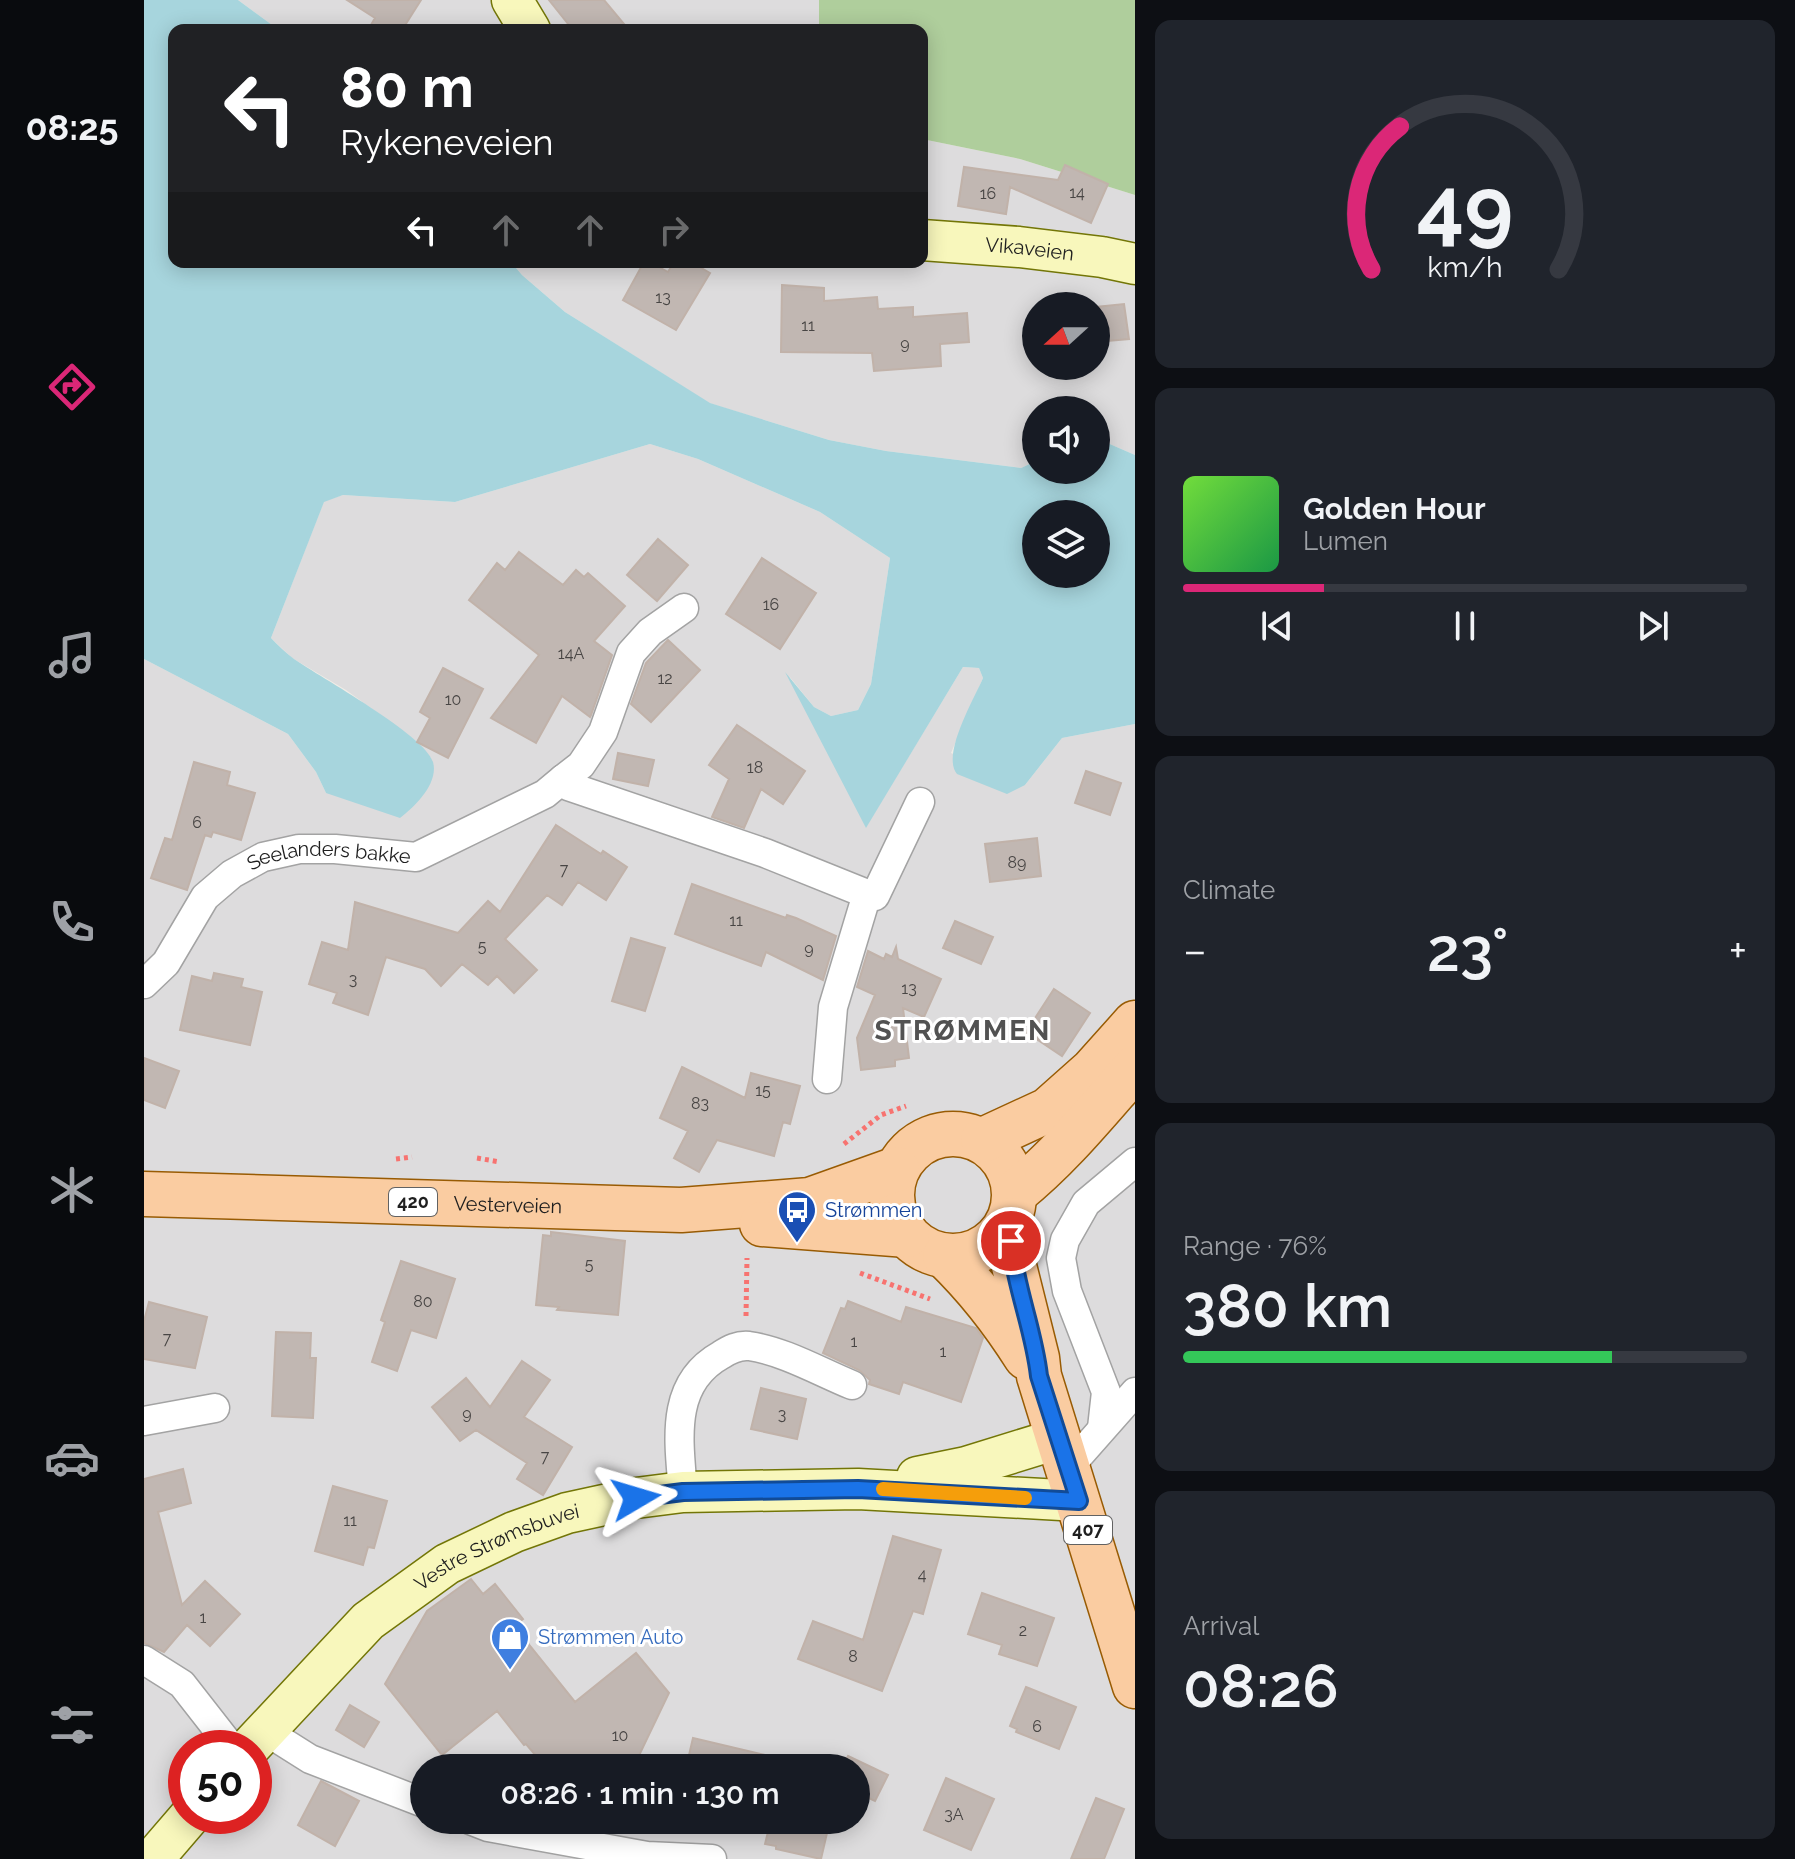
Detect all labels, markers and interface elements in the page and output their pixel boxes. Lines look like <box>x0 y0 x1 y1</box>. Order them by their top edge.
text: 80 m <box>340 54 474 120</box>
icon: left <box>208 56 312 160</box>
text: 08:25 <box>26 106 119 148</box>
text: Rykeneveien <box>340 121 554 163</box>
text: 49 <box>1417 157 1513 254</box>
house number: 14 <box>1069 183 1085 202</box>
house number: 16 <box>980 184 996 203</box>
icon: left <box>400 208 444 252</box>
icon: ahead <box>484 208 528 252</box>
icon: ahead <box>568 208 612 252</box>
icon: right <box>652 208 696 252</box>
street label: Vikaveien <box>984 233 1075 266</box>
text: km/h <box>1427 250 1503 284</box>
house number: 13 <box>655 288 671 307</box>
north arrow <box>1022 292 1110 380</box>
map controls <box>1022 292 1110 588</box>
house number: 11 <box>801 316 815 335</box>
house number: 9 <box>900 334 910 353</box>
icon: directions <box>44 359 100 415</box>
button: sound <box>1022 396 1110 484</box>
text: Golden Hour <box>1303 491 1486 526</box>
button: layers <box>1022 500 1110 588</box>
text: Lumen <box>1303 526 1388 556</box>
house number: 16 <box>763 595 779 614</box>
icon: previous <box>1255 604 1299 648</box>
icon: pause <box>1443 604 1487 648</box>
icon: next <box>1631 604 1675 648</box>
icon: music <box>44 627 100 683</box>
house number: 14A <box>558 644 584 663</box>
house number: 12 <box>657 669 673 688</box>
house number: 10 <box>445 690 461 709</box>
house number: 18 <box>747 758 763 777</box>
house number: 6 <box>192 813 202 832</box>
street label: Seelanders bakke <box>243 837 412 875</box>
house number: 89 <box>1008 853 1026 872</box>
house number: 7 <box>560 860 569 879</box>
text: Climate <box>1183 875 1275 905</box>
icon: phone <box>44 894 100 950</box>
house number: 11 <box>729 911 743 930</box>
text: 23° <box>1427 915 1508 985</box>
text: − <box>1183 925 1207 976</box>
text: + <box>1729 925 1747 976</box>
house number: 5 <box>478 937 487 956</box>
house number: 9 <box>804 939 814 958</box>
house number: 3 <box>349 970 357 989</box>
house number: 13 <box>901 979 917 998</box>
district label: STRØMMEN <box>875 1014 1051 1047</box>
house number: 15 <box>755 1081 771 1100</box>
house number: 83 <box>691 1094 709 1113</box>
icon: climate <box>44 1162 100 1218</box>
road number: 420 <box>389 1188 437 1216</box>
bus stop icon: Strømmen <box>776 1189 818 1244</box>
street label: Vesterveien <box>453 1191 563 1218</box>
place label: Strømmen <box>825 1198 922 1222</box>
pin <box>977 1207 1045 1275</box>
icon: arrive <box>989 1219 1033 1263</box>
text: Range · 76% <box>1183 1231 1327 1261</box>
house number: 5 <box>585 1255 594 1274</box>
text: 380 km <box>1183 1271 1392 1341</box>
house number: 80 <box>413 1292 433 1311</box>
house number: 7 <box>163 1329 172 1348</box>
house number: 1 <box>851 1332 858 1351</box>
house number: 1 <box>940 1342 947 1361</box>
house number: 9 <box>462 1404 472 1423</box>
house number: 3 <box>778 1405 786 1424</box>
icon: car <box>44 1430 100 1486</box>
house number: 7 <box>541 1447 550 1466</box>
position arrow <box>594 1456 678 1540</box>
street label: Vestre Strømsbuvei <box>410 1499 581 1596</box>
house number: 11 <box>343 1511 357 1530</box>
road number: 407 <box>1064 1516 1112 1544</box>
house number: 4 <box>918 1565 927 1584</box>
house number: 1 <box>200 1608 207 1627</box>
text: Arrival <box>1183 1611 1259 1641</box>
shop icon: Strømmen Auto <box>489 1616 531 1671</box>
house number: 2 <box>1019 1621 1027 1640</box>
place label: Strømmen Auto <box>538 1625 684 1649</box>
house number: 8 <box>848 1647 858 1666</box>
text: 08:26 <box>1183 1651 1339 1721</box>
icon: filters <box>44 1697 100 1753</box>
house number: 6 <box>1032 1717 1042 1736</box>
house number: 10 <box>612 1726 628 1745</box>
speed limit sign: 50 <box>168 1730 272 1834</box>
text: 08:26 · 1 min · 130 m <box>501 1776 780 1811</box>
house number: 3A <box>944 1805 964 1824</box>

